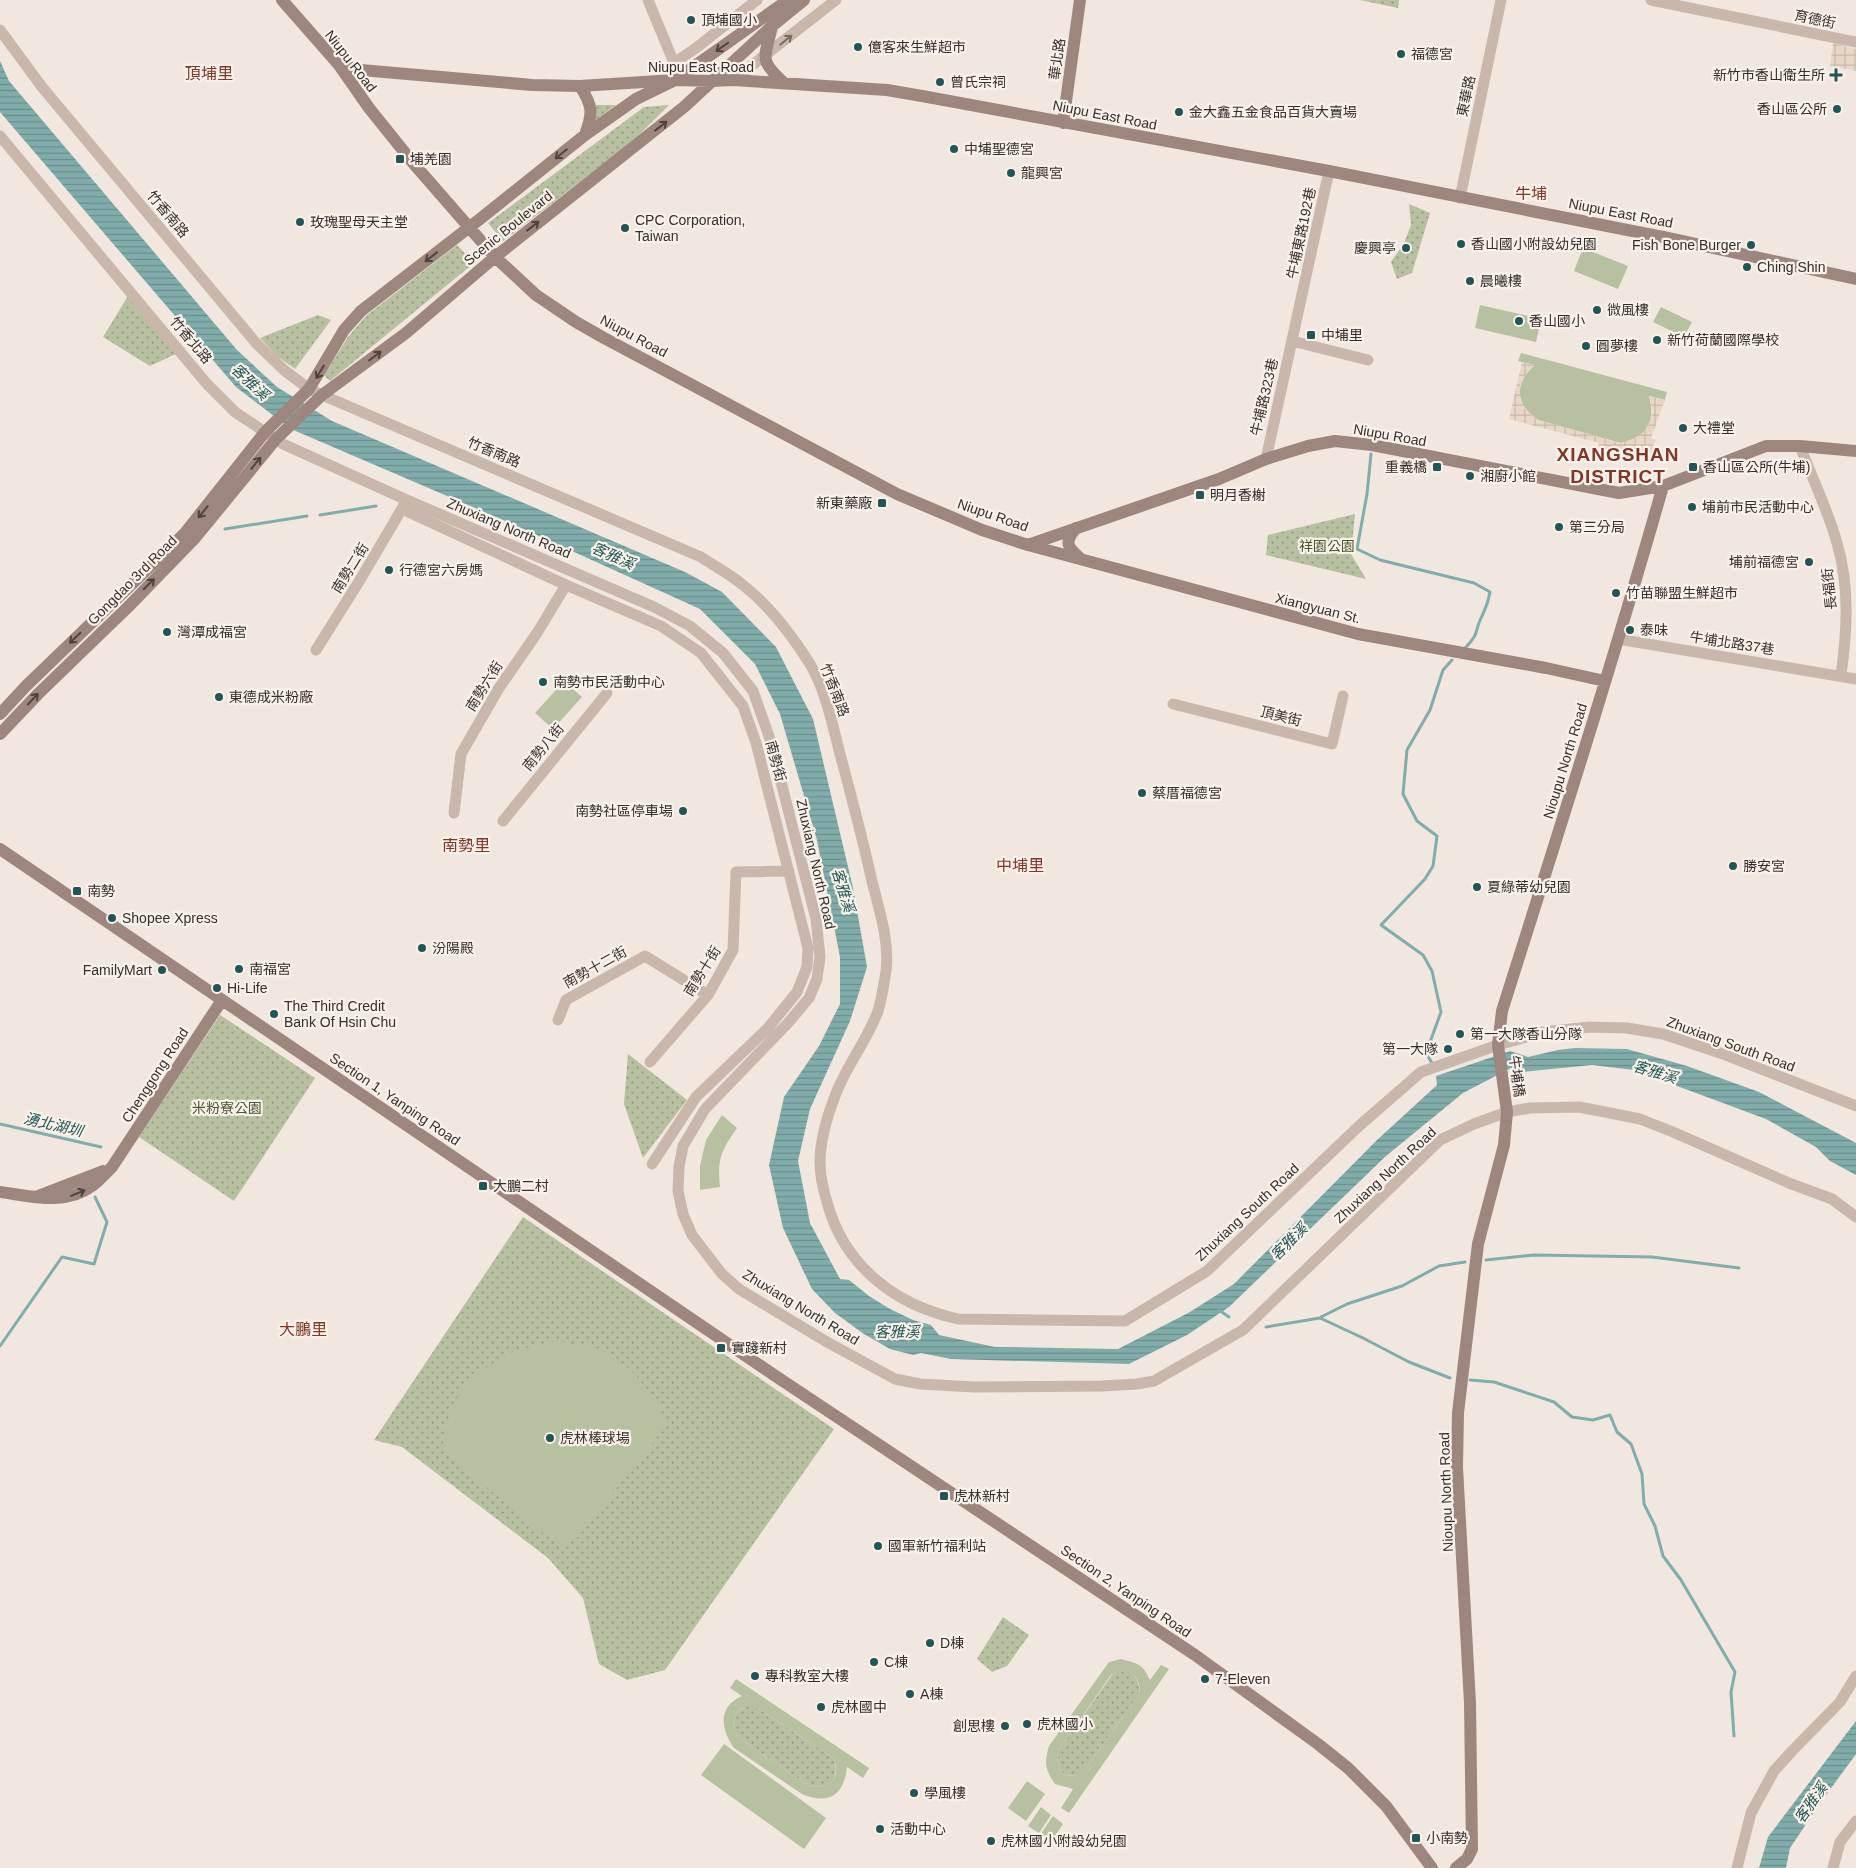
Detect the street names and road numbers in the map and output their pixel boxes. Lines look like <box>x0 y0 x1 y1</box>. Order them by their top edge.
street label: 育德街 <box>1793 7 1837 31</box>
street label: Niupu Road <box>322 27 380 95</box>
street label: 華北路 <box>1046 37 1068 81</box>
street label: Niupu East Road <box>648 59 754 75</box>
street label: 東華路 <box>1454 74 1478 118</box>
street label: Niupu East Road <box>1052 97 1158 133</box>
street label: 牛埔東路192巷 <box>1283 186 1319 280</box>
street label: 竹香南路 <box>144 187 192 241</box>
street label: Scenic Boulevard <box>461 187 555 269</box>
street label: Niupu East Road <box>1568 195 1674 231</box>
street label: Niupu Road <box>598 312 670 360</box>
street label: 竹香北路 <box>167 313 215 367</box>
street label: 牛埔路323巷 <box>1247 357 1281 437</box>
street label: Niupu Road <box>1352 421 1428 449</box>
street label: 竹香南路 <box>465 434 523 470</box>
street label: Zhuxiang North Road <box>445 495 573 561</box>
street label: Niupu Road <box>955 495 1031 535</box>
street label: Gongdao 3rd Road <box>84 532 180 628</box>
street label: 南勢二街 <box>328 540 372 596</box>
street label: 長福街 <box>1819 567 1839 611</box>
street label: Xiangyuan St. <box>1274 590 1362 626</box>
street label: 牛埔北路37巷 <box>1688 628 1776 658</box>
street label: 南勢六街 <box>462 658 506 714</box>
street label: 竹香南路 <box>817 661 853 719</box>
street label: Nioupu North Road <box>1540 701 1590 821</box>
street label: 頂美街 <box>1259 703 1303 729</box>
street label: 南勢八街 <box>519 720 567 774</box>
street label: 南勢街 <box>763 739 789 783</box>
street label: Zhuxiang North Road <box>793 797 839 931</box>
street label: 南勢十二街 <box>561 943 629 991</box>
street label: 南勢十街 <box>680 943 724 999</box>
street label: Zhuxiang South Road <box>1665 1013 1797 1075</box>
street label: Chenggong Road <box>118 1025 192 1125</box>
street label: Section 1, Yanping Road <box>327 1049 463 1149</box>
street label: 牛埔橋 <box>1506 1054 1528 1098</box>
street label: Zhuxiang North Road <box>1331 1124 1439 1226</box>
street label: Zhuxiang South Road <box>1192 1160 1302 1264</box>
street label: Zhuxiang North Road <box>740 1266 862 1348</box>
street label: Nioupu North Road <box>1436 1432 1456 1552</box>
street label: Section 2, Yanping Road <box>1058 1541 1194 1641</box>

